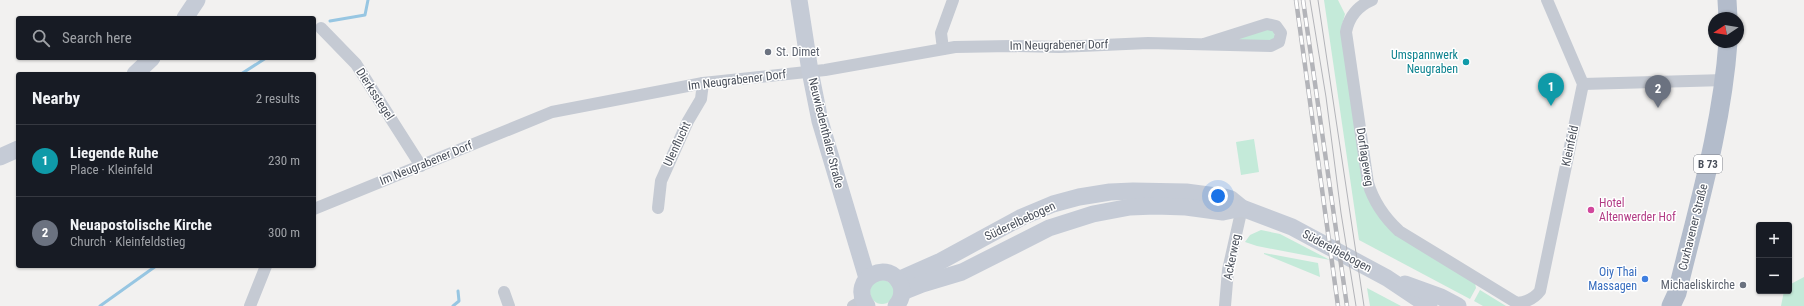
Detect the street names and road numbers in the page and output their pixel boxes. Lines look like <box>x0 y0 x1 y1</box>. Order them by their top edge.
street label: Im Neugrabener Dorf <box>1010 37 1109 53</box>
street label: Dierksstegel <box>353 66 397 122</box>
street label: Im Neugrabener Dorf <box>687 67 787 93</box>
street label: Neuwiedenthaler Straße <box>806 76 847 190</box>
street label: Ulenflucht <box>661 119 694 169</box>
street label: Kleinfeld <box>1559 124 1581 168</box>
street label: Dorflageweg <box>1353 127 1377 187</box>
street label: Im Neugrabener Dorf <box>378 138 474 188</box>
road number: B 73 <box>1694 155 1722 173</box>
street label: Cuxhavener Straße <box>1675 182 1711 272</box>
street label: Süderelbebogen <box>982 198 1058 243</box>
street label: Süderelbebogen <box>1300 227 1374 275</box>
street label: Ackerweg <box>1221 233 1243 281</box>

